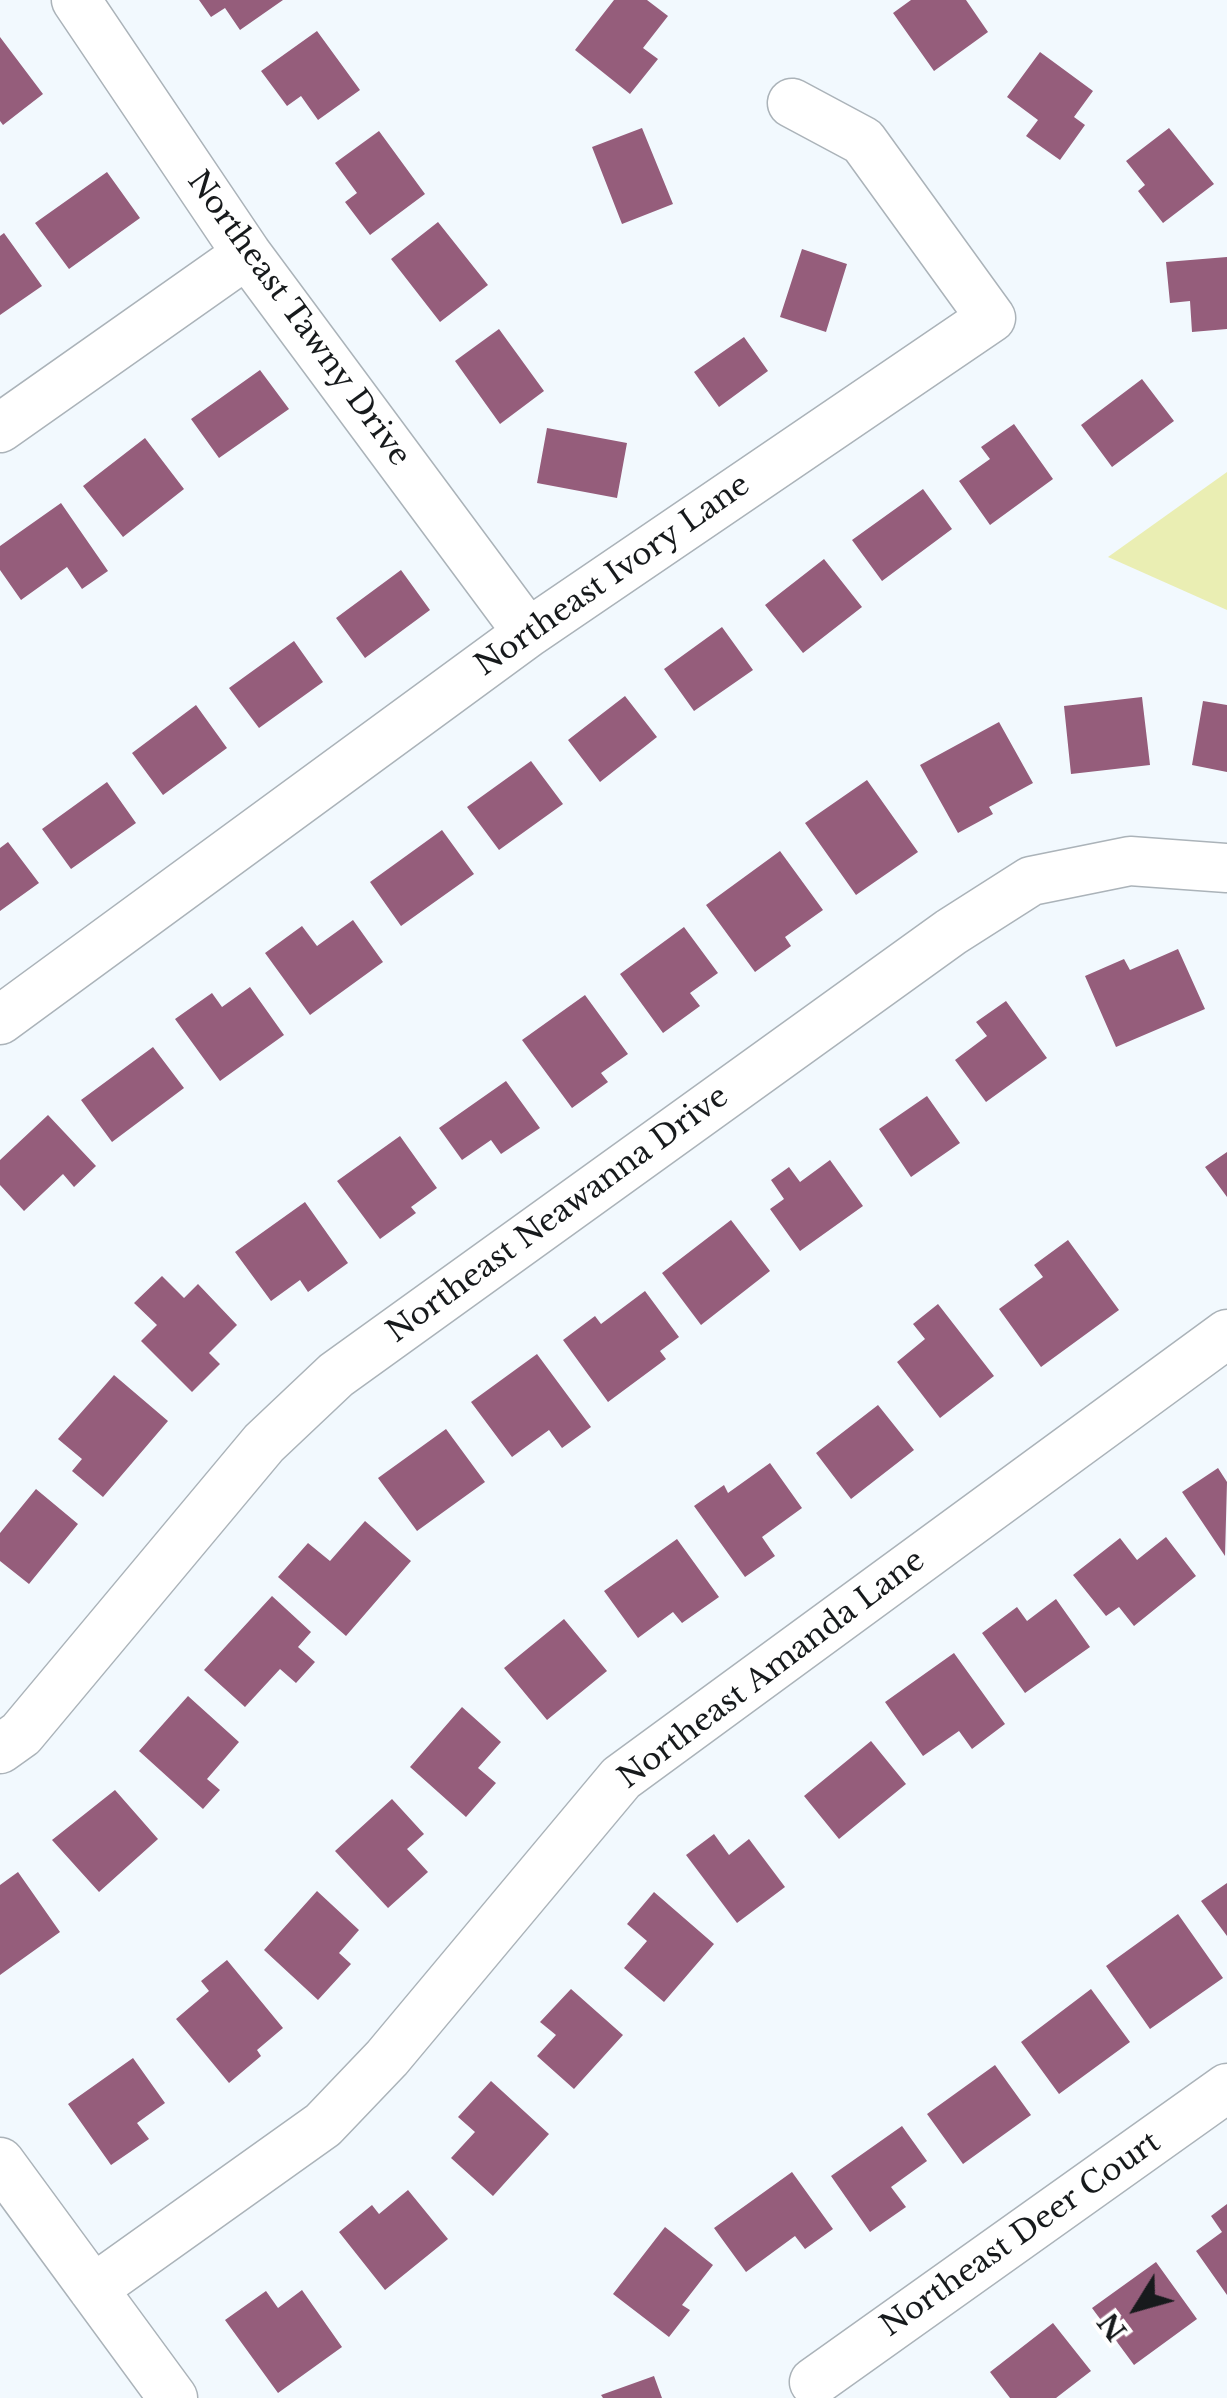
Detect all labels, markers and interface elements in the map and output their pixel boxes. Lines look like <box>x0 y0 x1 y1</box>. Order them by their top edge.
street label: Northeast Tawny Drive <box>179 165 417 473</box>
street label: Northeast Ivory Lane <box>469 468 757 684</box>
street label: Northeast Neawanna Drive <box>380 1079 736 1351</box>
street label: Northeast Amanda Lane <box>612 1543 932 1797</box>
street label: Northeast Deer Court <box>874 2125 1168 2345</box>
north arrow <box>1087 2258 1187 2358</box>

